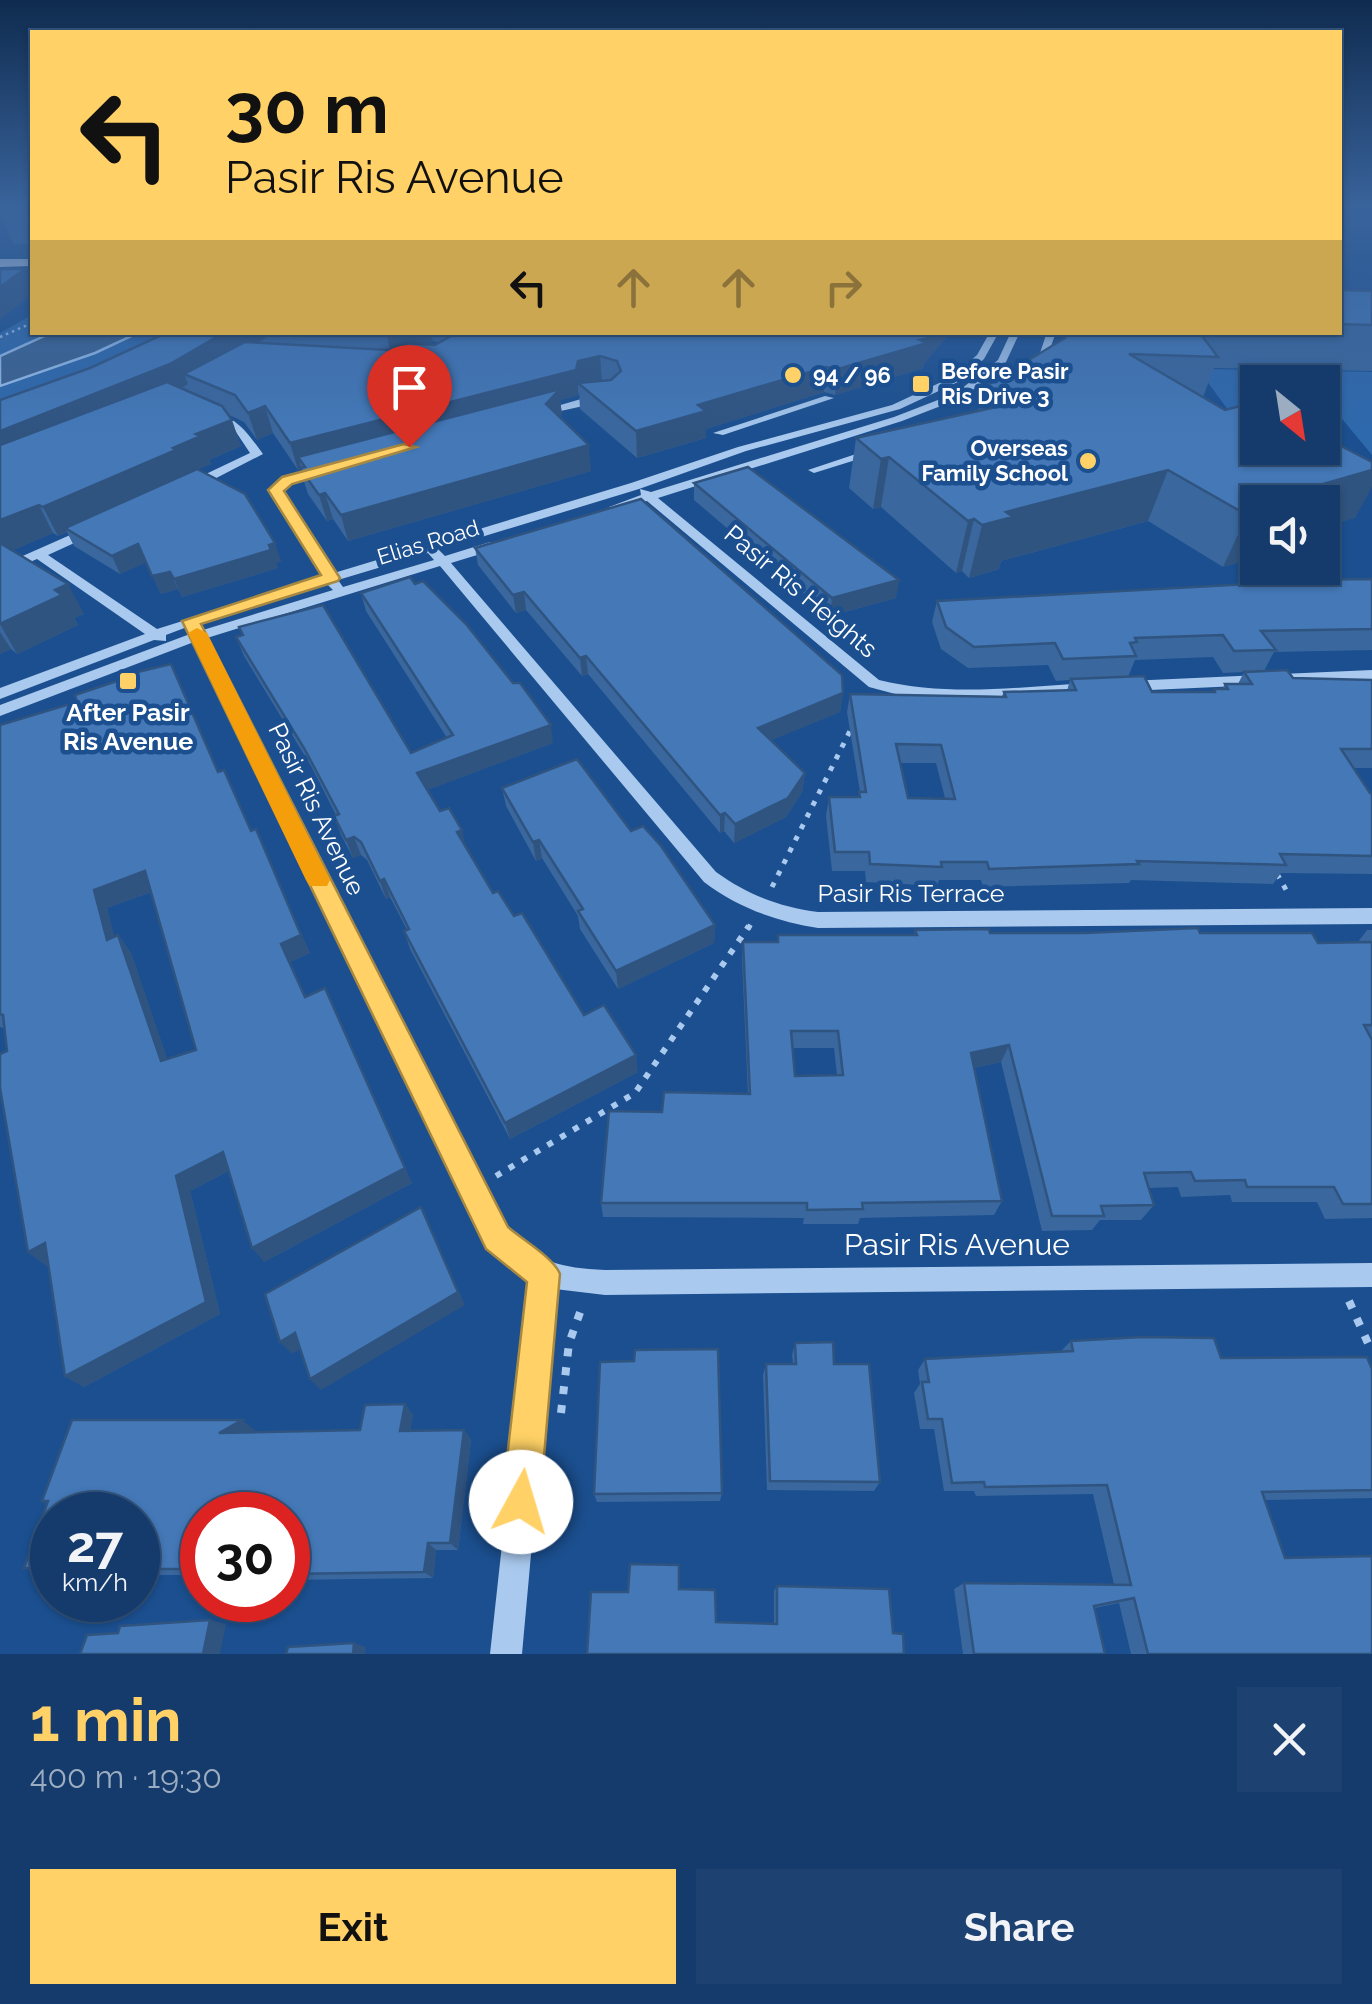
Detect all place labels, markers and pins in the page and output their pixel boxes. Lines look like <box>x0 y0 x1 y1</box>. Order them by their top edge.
pin <box>367 345 452 448</box>
place label: Before Pasir Ris Drive 3 <box>941 358 1069 409</box>
place label: 94 / 96 <box>813 362 891 388</box>
marker: 94 / 96 <box>782 364 804 386</box>
marker: Before Pasir Ris Drive 3 <box>910 373 932 395</box>
place label: Overseas Family School <box>922 435 1069 486</box>
marker: Overseas Family School <box>1077 450 1099 472</box>
marker: After Pasir Ris Avenue <box>117 670 139 692</box>
place label: After Pasir Ris Avenue <box>63 697 193 756</box>

